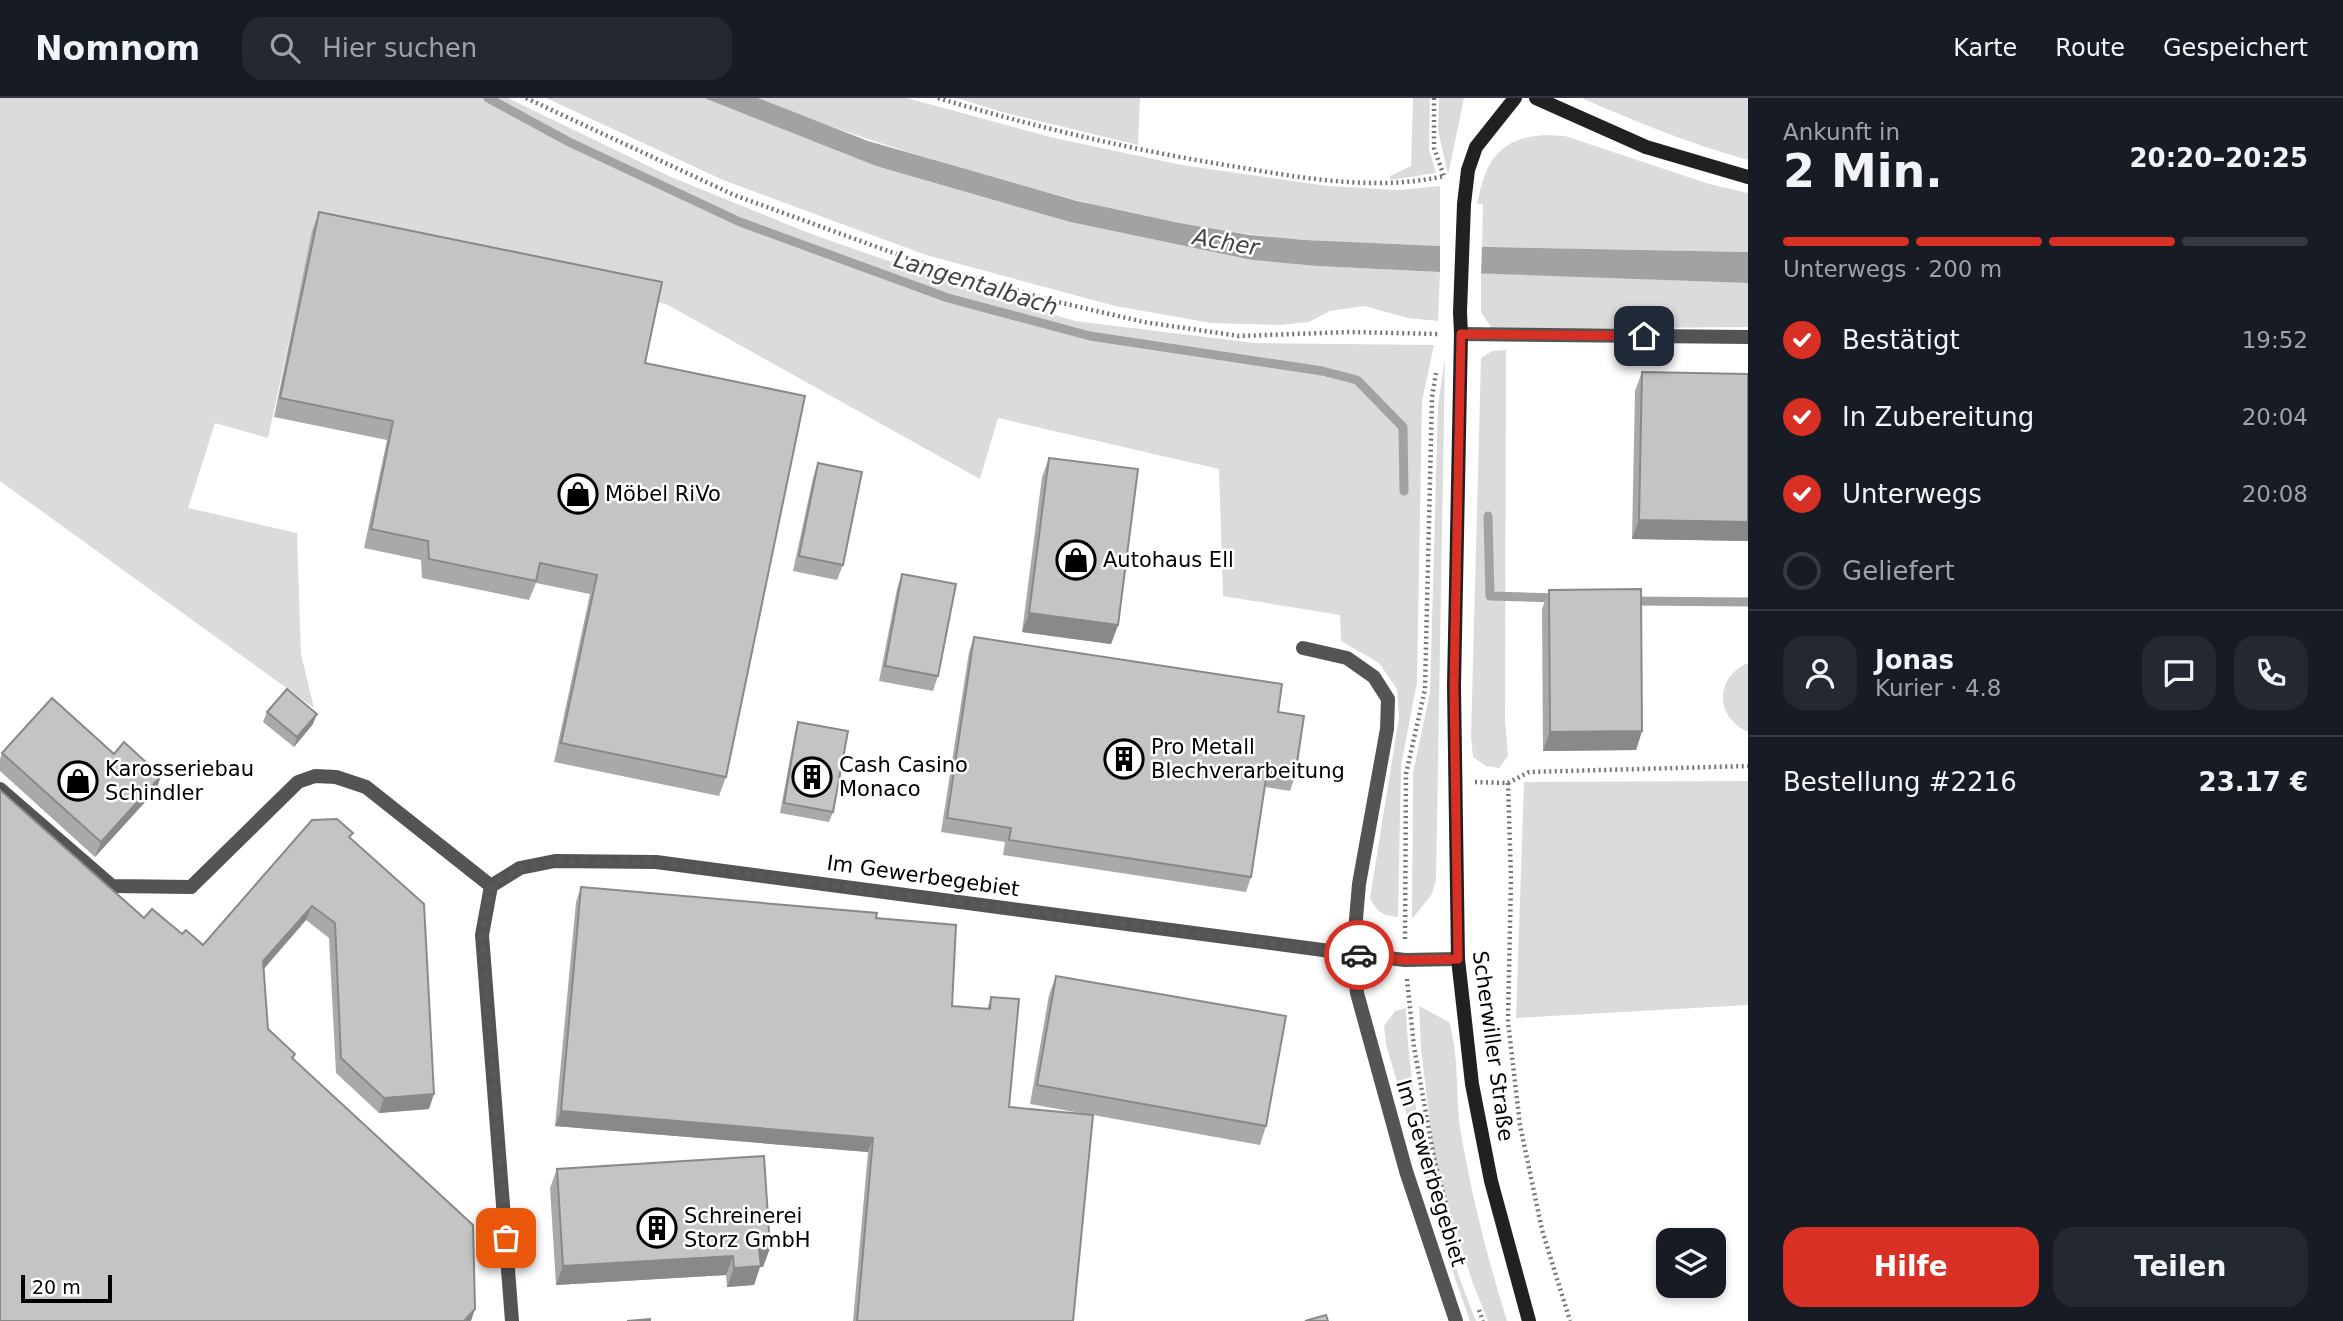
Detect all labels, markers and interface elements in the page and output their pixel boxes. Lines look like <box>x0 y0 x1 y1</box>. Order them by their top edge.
search box <box>242 17 732 80</box>
text: Nomnom <box>35 29 200 68</box>
icon: search <box>266 29 304 67</box>
text: Hier suchen <box>322 33 477 63</box>
text: Karte <box>1953 34 2017 62</box>
text: Route <box>2055 34 2125 62</box>
text: Gespeichert <box>2163 34 2308 62</box>
text: Ankunft in <box>1783 119 1900 145</box>
text: 20:20–20:25 <box>2129 143 2308 173</box>
text: 2 Min. <box>1783 144 1943 198</box>
water label: Acher <box>1189 223 1263 261</box>
water label: Langentalbach <box>891 246 1061 320</box>
text: Unterwegs · 200 m <box>1783 256 2002 282</box>
pin <box>1614 306 1674 366</box>
icon: home <box>1625 317 1663 355</box>
icon: check <box>1783 321 1821 359</box>
text: Bestätigt <box>1842 325 1960 355</box>
text: 19:52 <box>2242 327 2308 353</box>
icon: check <box>1783 398 1821 436</box>
text: In Zubereitung <box>1842 402 2034 432</box>
text: 20:04 <box>2242 404 2308 430</box>
shop icon: Möbel RiVo <box>557 473 599 515</box>
icon: check <box>1783 475 1821 513</box>
text: Unterwegs <box>1842 479 1982 509</box>
text: 20:08 <box>2242 481 2308 507</box>
place label: Möbel RiVo <box>605 482 721 506</box>
shop icon: Autohaus Ell <box>1055 539 1097 581</box>
place label: Autohaus Ell <box>1103 548 1234 572</box>
text: Geliefert <box>1842 556 1955 586</box>
button: person <box>1783 636 1857 710</box>
button: chat <box>2142 636 2216 710</box>
button: phone <box>2234 636 2308 710</box>
text: Jonas <box>1875 645 1954 675</box>
text: Kurier · 4.8 <box>1875 675 2001 701</box>
place label: Pro Metall Blechverarbeitung <box>1151 735 1345 783</box>
building icon: Pro Metall Blechverarbeitung <box>1103 738 1145 780</box>
place label: Cash Casino Monaco <box>839 753 968 801</box>
building icon: Cash Casino Monaco <box>791 756 833 798</box>
place label: Karosseriebau Schindler <box>105 757 254 805</box>
shop icon: Karosseriebau Schindler <box>57 760 99 802</box>
text: Bestellung #2216 <box>1783 767 2017 797</box>
text: 23.17 € <box>2199 767 2308 797</box>
street label: Im Gewerbegebiet <box>825 851 1021 901</box>
courier <box>1324 920 1394 990</box>
icon: car <box>1340 936 1378 974</box>
street label: Scherwiller Straße <box>1468 949 1518 1143</box>
street label: Im Gewerbegebiet <box>1391 1077 1471 1269</box>
place label: Schreinerei Storz GmbH <box>684 1204 811 1252</box>
building icon: Schreinerei Storz GmbH <box>636 1207 678 1249</box>
pin <box>476 1208 536 1268</box>
icon: bag <box>487 1219 525 1257</box>
button: Hilfe <box>1783 1227 2039 1307</box>
button: Teilen <box>2053 1227 2308 1307</box>
map controls <box>1656 1228 1726 1298</box>
button: layers <box>1656 1228 1726 1298</box>
scale bar <box>21 1272 112 1304</box>
text: 20 m <box>32 1276 81 1298</box>

